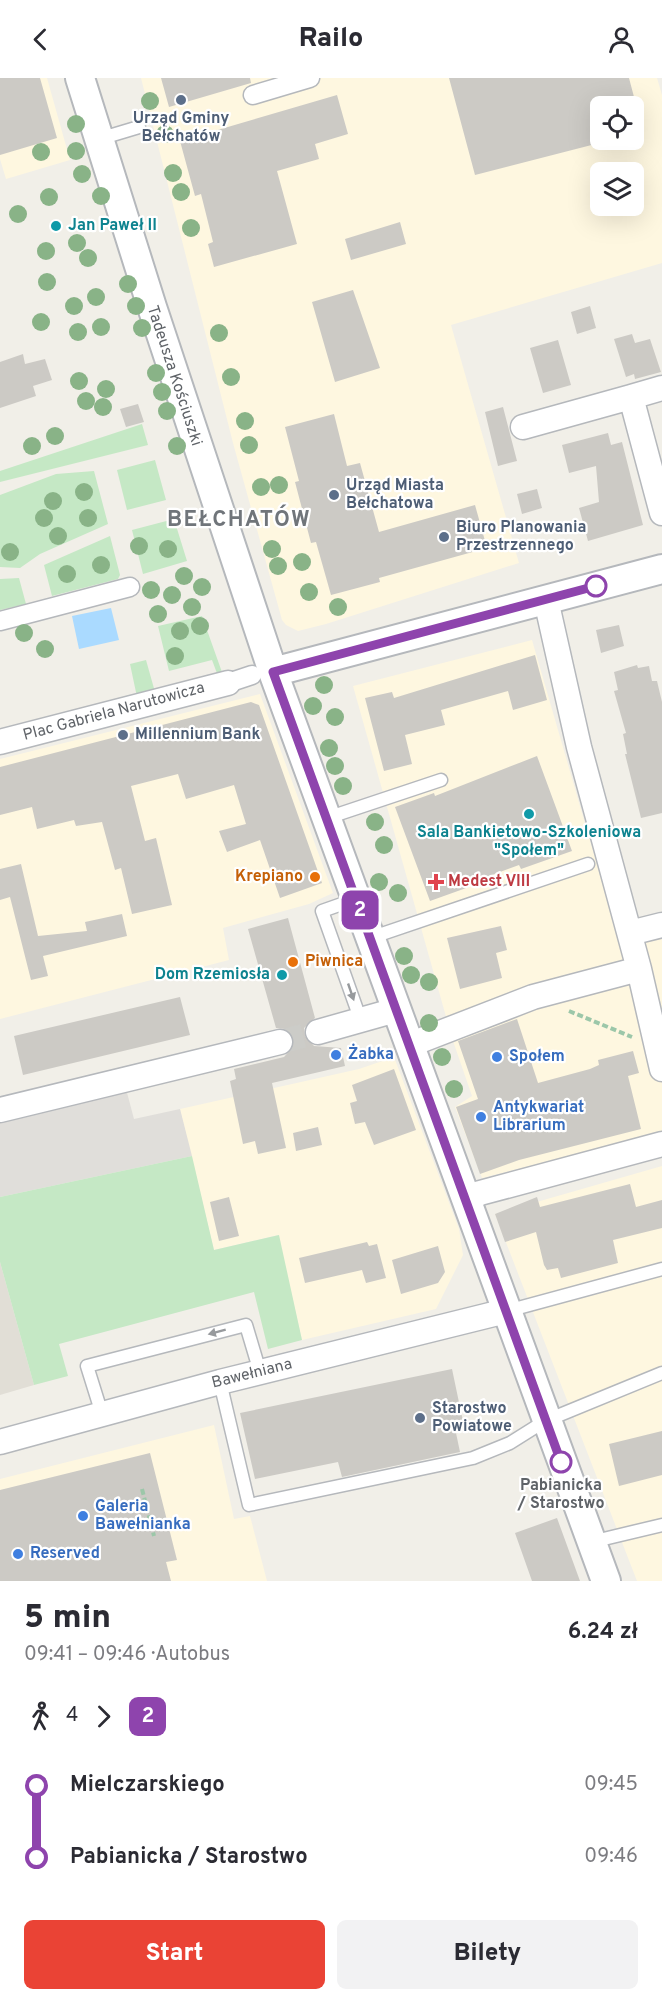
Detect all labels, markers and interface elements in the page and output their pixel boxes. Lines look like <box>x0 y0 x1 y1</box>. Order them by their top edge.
text: Railo <box>299 22 363 56</box>
icon: back <box>24 23 57 56</box>
icon: person <box>605 23 638 56</box>
marker: Urząd Gminy Bełchatów <box>174 93 188 107</box>
map controls <box>590 96 644 216</box>
button: locate <box>590 96 644 150</box>
place label: Urząd Gminy Bełchatów <box>133 109 229 147</box>
button: layers <box>590 162 644 216</box>
place label: Jan Paweł II <box>68 216 157 236</box>
marker: Jan Paweł II <box>49 219 63 233</box>
street label: Tadeusza Kościuszki <box>142 303 206 449</box>
place label: Urząd Miasta Bełchatowa <box>346 476 444 514</box>
marker: Urząd Miasta Bełchatowa <box>327 488 341 502</box>
district label: BEŁCHATÓW <box>167 504 311 534</box>
place label: Biuro Planowania Przestrzennego <box>456 518 586 556</box>
marker: Biuro Planowania Przestrzennego <box>437 530 451 544</box>
unlabelled marker <box>585 575 607 597</box>
street label: Plac Gabriela Narutowicza <box>21 678 207 746</box>
place label: Millennium Bank <box>135 725 260 745</box>
marker: Millennium Bank <box>116 728 130 742</box>
marker: Sala Bankietowo-Szkoleniowa "Społem" <box>522 807 536 821</box>
place label: Sala Bankietowo-Szkoleniowa "Społem" <box>417 823 641 861</box>
place label: Krepiano <box>235 867 303 887</box>
marker: Krepiano <box>308 870 322 884</box>
place label: Medest VIII <box>448 872 530 892</box>
marker: Medest VIII <box>429 875 443 889</box>
line badge: 2 <box>340 890 380 930</box>
text: 2 <box>354 897 366 924</box>
place label: Piwnica <box>305 952 363 972</box>
marker: Piwnica <box>286 955 300 969</box>
place label: Dom Rzemiosła <box>155 965 270 985</box>
marker: Dom Rzemiosła <box>275 968 289 982</box>
one-way arrow <box>346 983 356 1001</box>
place label: Żabka <box>348 1043 394 1065</box>
place label: Społem <box>509 1047 565 1067</box>
marker: Żabka <box>329 1048 343 1062</box>
marker: Społem <box>490 1050 504 1064</box>
place label: Antykwariat Librarium <box>493 1098 584 1136</box>
marker: Antykwariat Librarium <box>474 1110 488 1124</box>
one-way arrow <box>207 1328 226 1338</box>
street label: Bawełniana <box>210 1354 294 1394</box>
place label: Starostwo Powiatowe <box>432 1399 512 1437</box>
marker: Starostwo Powiatowe <box>413 1411 427 1425</box>
marker: Pabianicka / Starostwo <box>550 1451 572 1473</box>
place label: Pabianicka / Starostwo <box>517 1476 604 1514</box>
place label: Galeria Bawełnianka <box>95 1497 191 1535</box>
marker: Galeria Bawełnianka <box>76 1509 90 1523</box>
place label: Reserved <box>30 1544 100 1564</box>
marker: Reserved <box>11 1547 25 1561</box>
text: 5 min <box>24 1598 111 1640</box>
text: 6.24 zł <box>568 1619 638 1646</box>
text: 09:41 – 09:46 · Autobus <box>24 1642 230 1668</box>
icon: walk <box>24 1700 57 1733</box>
icon: forward <box>87 1700 120 1733</box>
text: 4 <box>66 1703 78 1729</box>
text: 2 <box>141 1703 154 1730</box>
text: Mielczarskiego <box>70 1772 225 1799</box>
text: 09:45 <box>584 1772 638 1798</box>
text: Pabianicka / Starostwo <box>70 1844 308 1871</box>
text: 09:46 <box>584 1844 638 1870</box>
button: Start <box>24 1920 325 1989</box>
button: Bilety <box>337 1920 638 1989</box>

